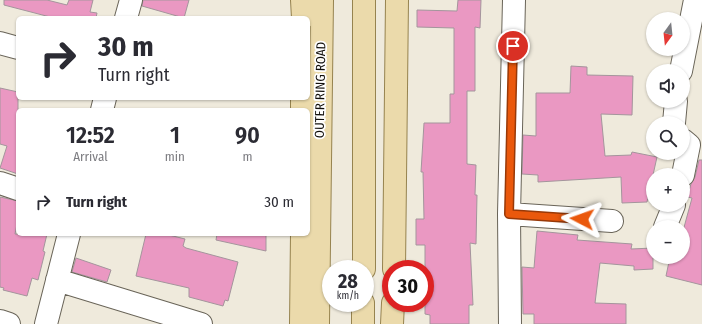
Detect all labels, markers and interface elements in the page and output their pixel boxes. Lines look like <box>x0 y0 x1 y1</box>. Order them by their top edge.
north arrow <box>646 12 690 56</box>
map controls <box>646 12 690 264</box>
pin <box>496 29 530 63</box>
text: 30 m <box>98 30 154 63</box>
icon: right <box>32 32 84 84</box>
icon: arrive <box>502 35 524 57</box>
street label: OUTER RING ROAD <box>312 42 328 138</box>
text: Turn right <box>98 64 170 86</box>
button: sound <box>646 64 690 108</box>
button: search <box>646 116 690 160</box>
text: 12:52 <box>66 121 115 149</box>
text: 1 <box>170 121 180 149</box>
text: 90 <box>235 121 260 149</box>
text: Arrival <box>73 149 108 164</box>
text: min <box>165 149 185 164</box>
text: m <box>242 149 252 164</box>
button: + <box>646 168 690 212</box>
icon: right <box>32 191 54 213</box>
text: Turn right <box>66 193 127 211</box>
text: 30 m <box>264 193 294 211</box>
position arrow <box>561 198 603 240</box>
button: − <box>646 220 690 264</box>
speed limit sign: 30 <box>382 260 434 312</box>
text: 28 <box>338 269 358 293</box>
text: km/h <box>337 290 359 302</box>

